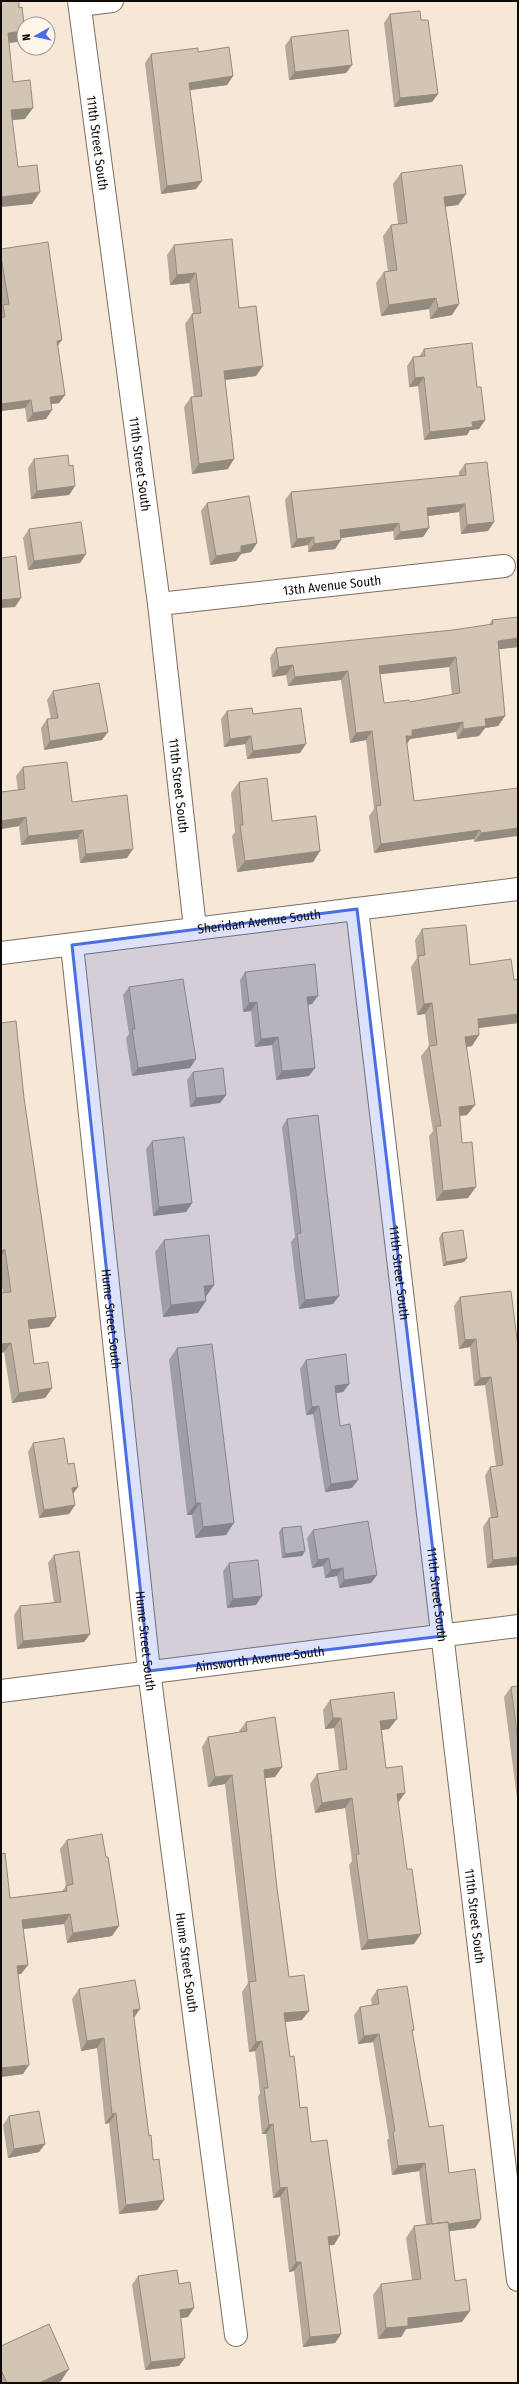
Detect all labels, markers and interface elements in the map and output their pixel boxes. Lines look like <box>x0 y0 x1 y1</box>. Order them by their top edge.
north arrow <box>16 16 56 56</box>
text: N <box>20 33 33 41</box>
street label: 111th Street South <box>84 94 112 191</box>
street label: 111th Street South <box>127 416 154 512</box>
street label: 13th Avenue South <box>282 572 382 598</box>
street label: 111th Street South <box>166 737 192 834</box>
street label: Sheridan Avenue South <box>196 906 322 936</box>
street label: 111th Street South <box>387 1224 413 1321</box>
street label: Hume Street South <box>99 1268 124 1370</box>
street label: 111th Street South <box>424 1546 450 1643</box>
street label: Hume Street South <box>133 1590 159 1692</box>
street label: Ainsworth Avenue South <box>195 1643 325 1674</box>
street label: 111th Street South <box>462 1868 488 1964</box>
street label: Hume Street South <box>173 1912 201 2013</box>

